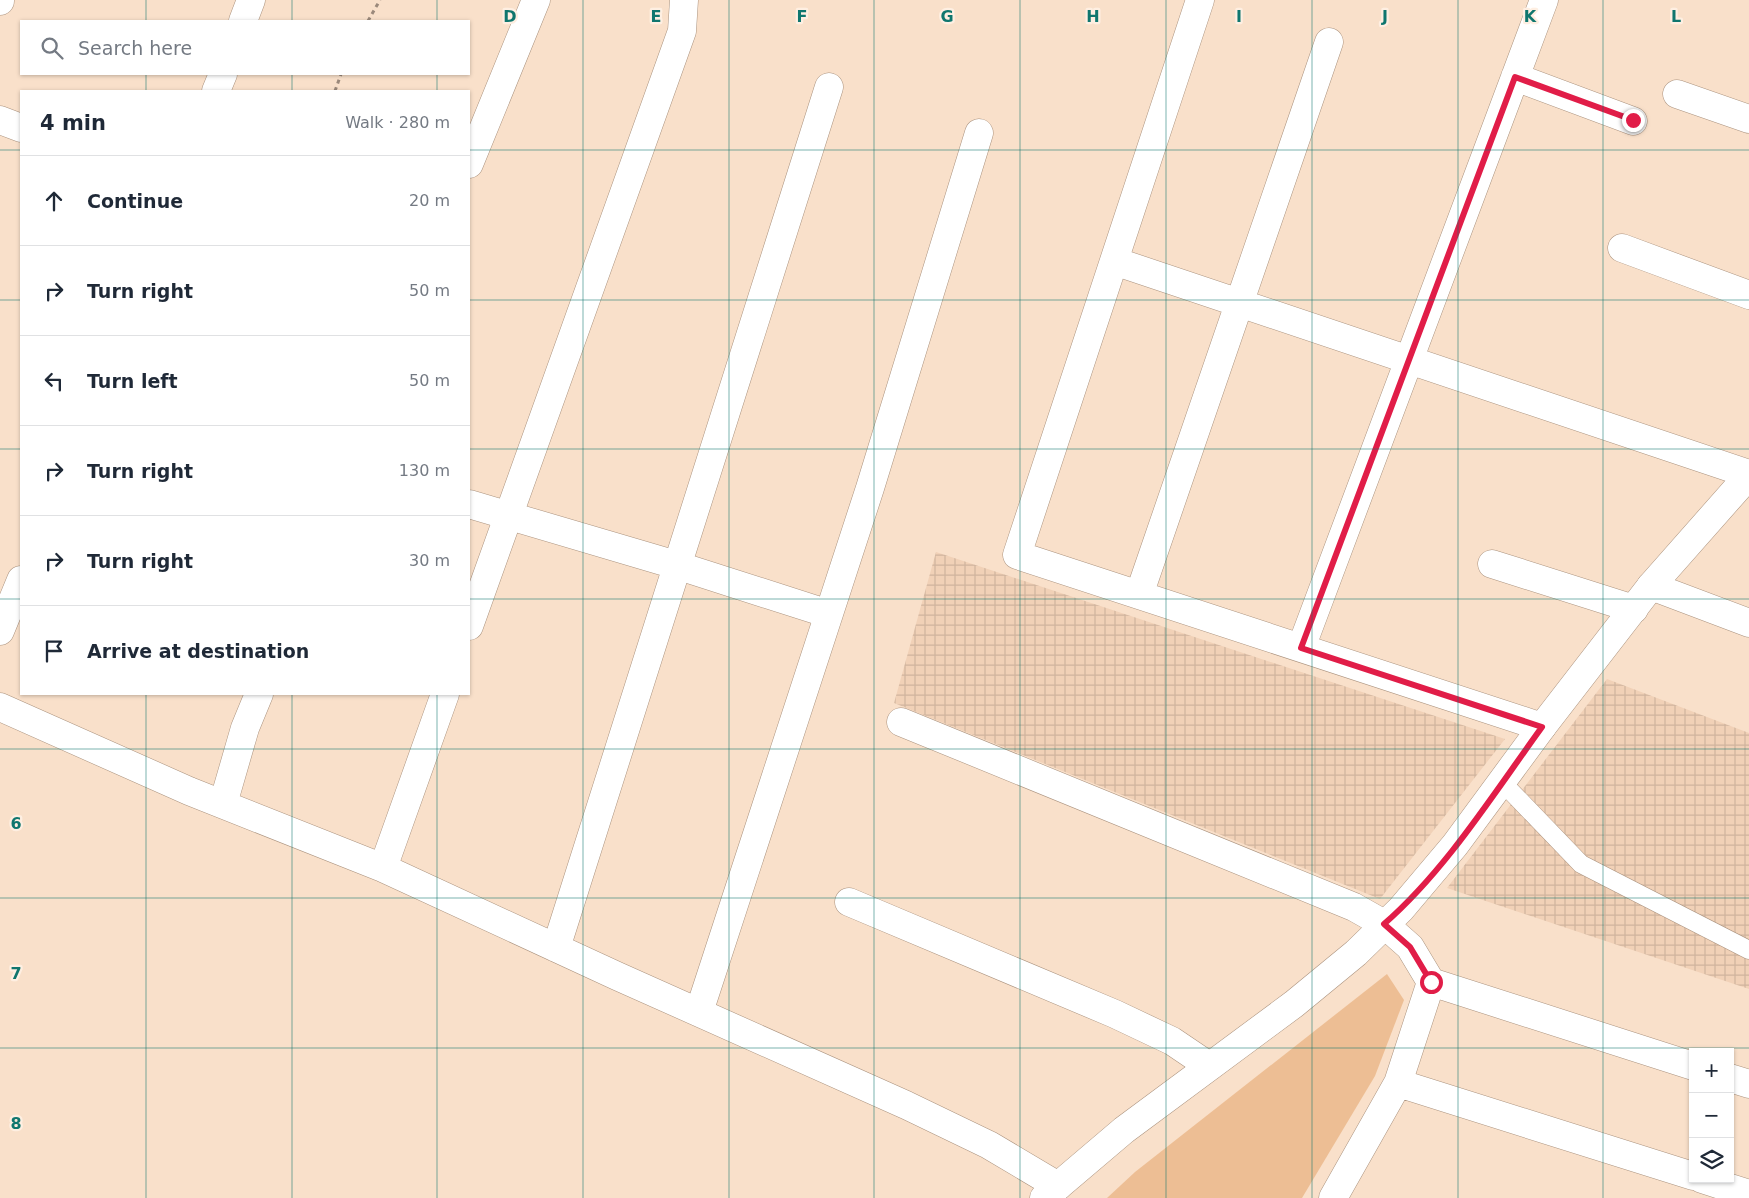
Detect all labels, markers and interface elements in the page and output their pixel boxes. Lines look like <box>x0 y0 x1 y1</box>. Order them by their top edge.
text: D <box>503 7 517 26</box>
text: E <box>651 7 661 26</box>
text: F <box>797 7 807 26</box>
text: G <box>940 7 954 26</box>
text: H <box>1086 7 1100 26</box>
text: I <box>1236 7 1242 26</box>
text: J <box>1381 7 1388 26</box>
text: K <box>1524 7 1537 26</box>
text: L <box>1671 7 1681 26</box>
search box <box>20 20 470 75</box>
icon: search <box>38 34 66 62</box>
text: Search here <box>78 37 192 59</box>
route end <box>1622 109 1645 132</box>
text: 4 min <box>40 111 106 135</box>
text: Walk · 280 m <box>345 113 450 132</box>
icon: ahead <box>40 187 68 215</box>
text: Continue <box>87 190 183 212</box>
text: 20 m <box>409 191 450 210</box>
icon: right <box>40 277 68 305</box>
text: Turn right <box>87 280 193 302</box>
text: 50 m <box>409 281 450 300</box>
icon: left <box>40 367 68 395</box>
text: Turn left <box>87 370 178 392</box>
text: 50 m <box>409 371 450 390</box>
icon: right <box>40 457 68 485</box>
text: Turn right <box>87 460 193 482</box>
text: 130 m <box>399 461 450 480</box>
icon: right <box>40 547 68 575</box>
text: Turn right <box>87 550 193 572</box>
text: 30 m <box>409 551 450 570</box>
icon: arrive <box>40 637 68 665</box>
text: Arrive at destination <box>87 640 309 662</box>
text: 6 <box>10 814 22 833</box>
text: 7 <box>10 964 22 983</box>
route start <box>1420 971 1443 994</box>
map controls <box>1689 1048 1734 1183</box>
button: + <box>1689 1048 1734 1093</box>
button: − <box>1689 1093 1734 1138</box>
text: 8 <box>10 1114 22 1133</box>
button: layers <box>1689 1138 1734 1183</box>

